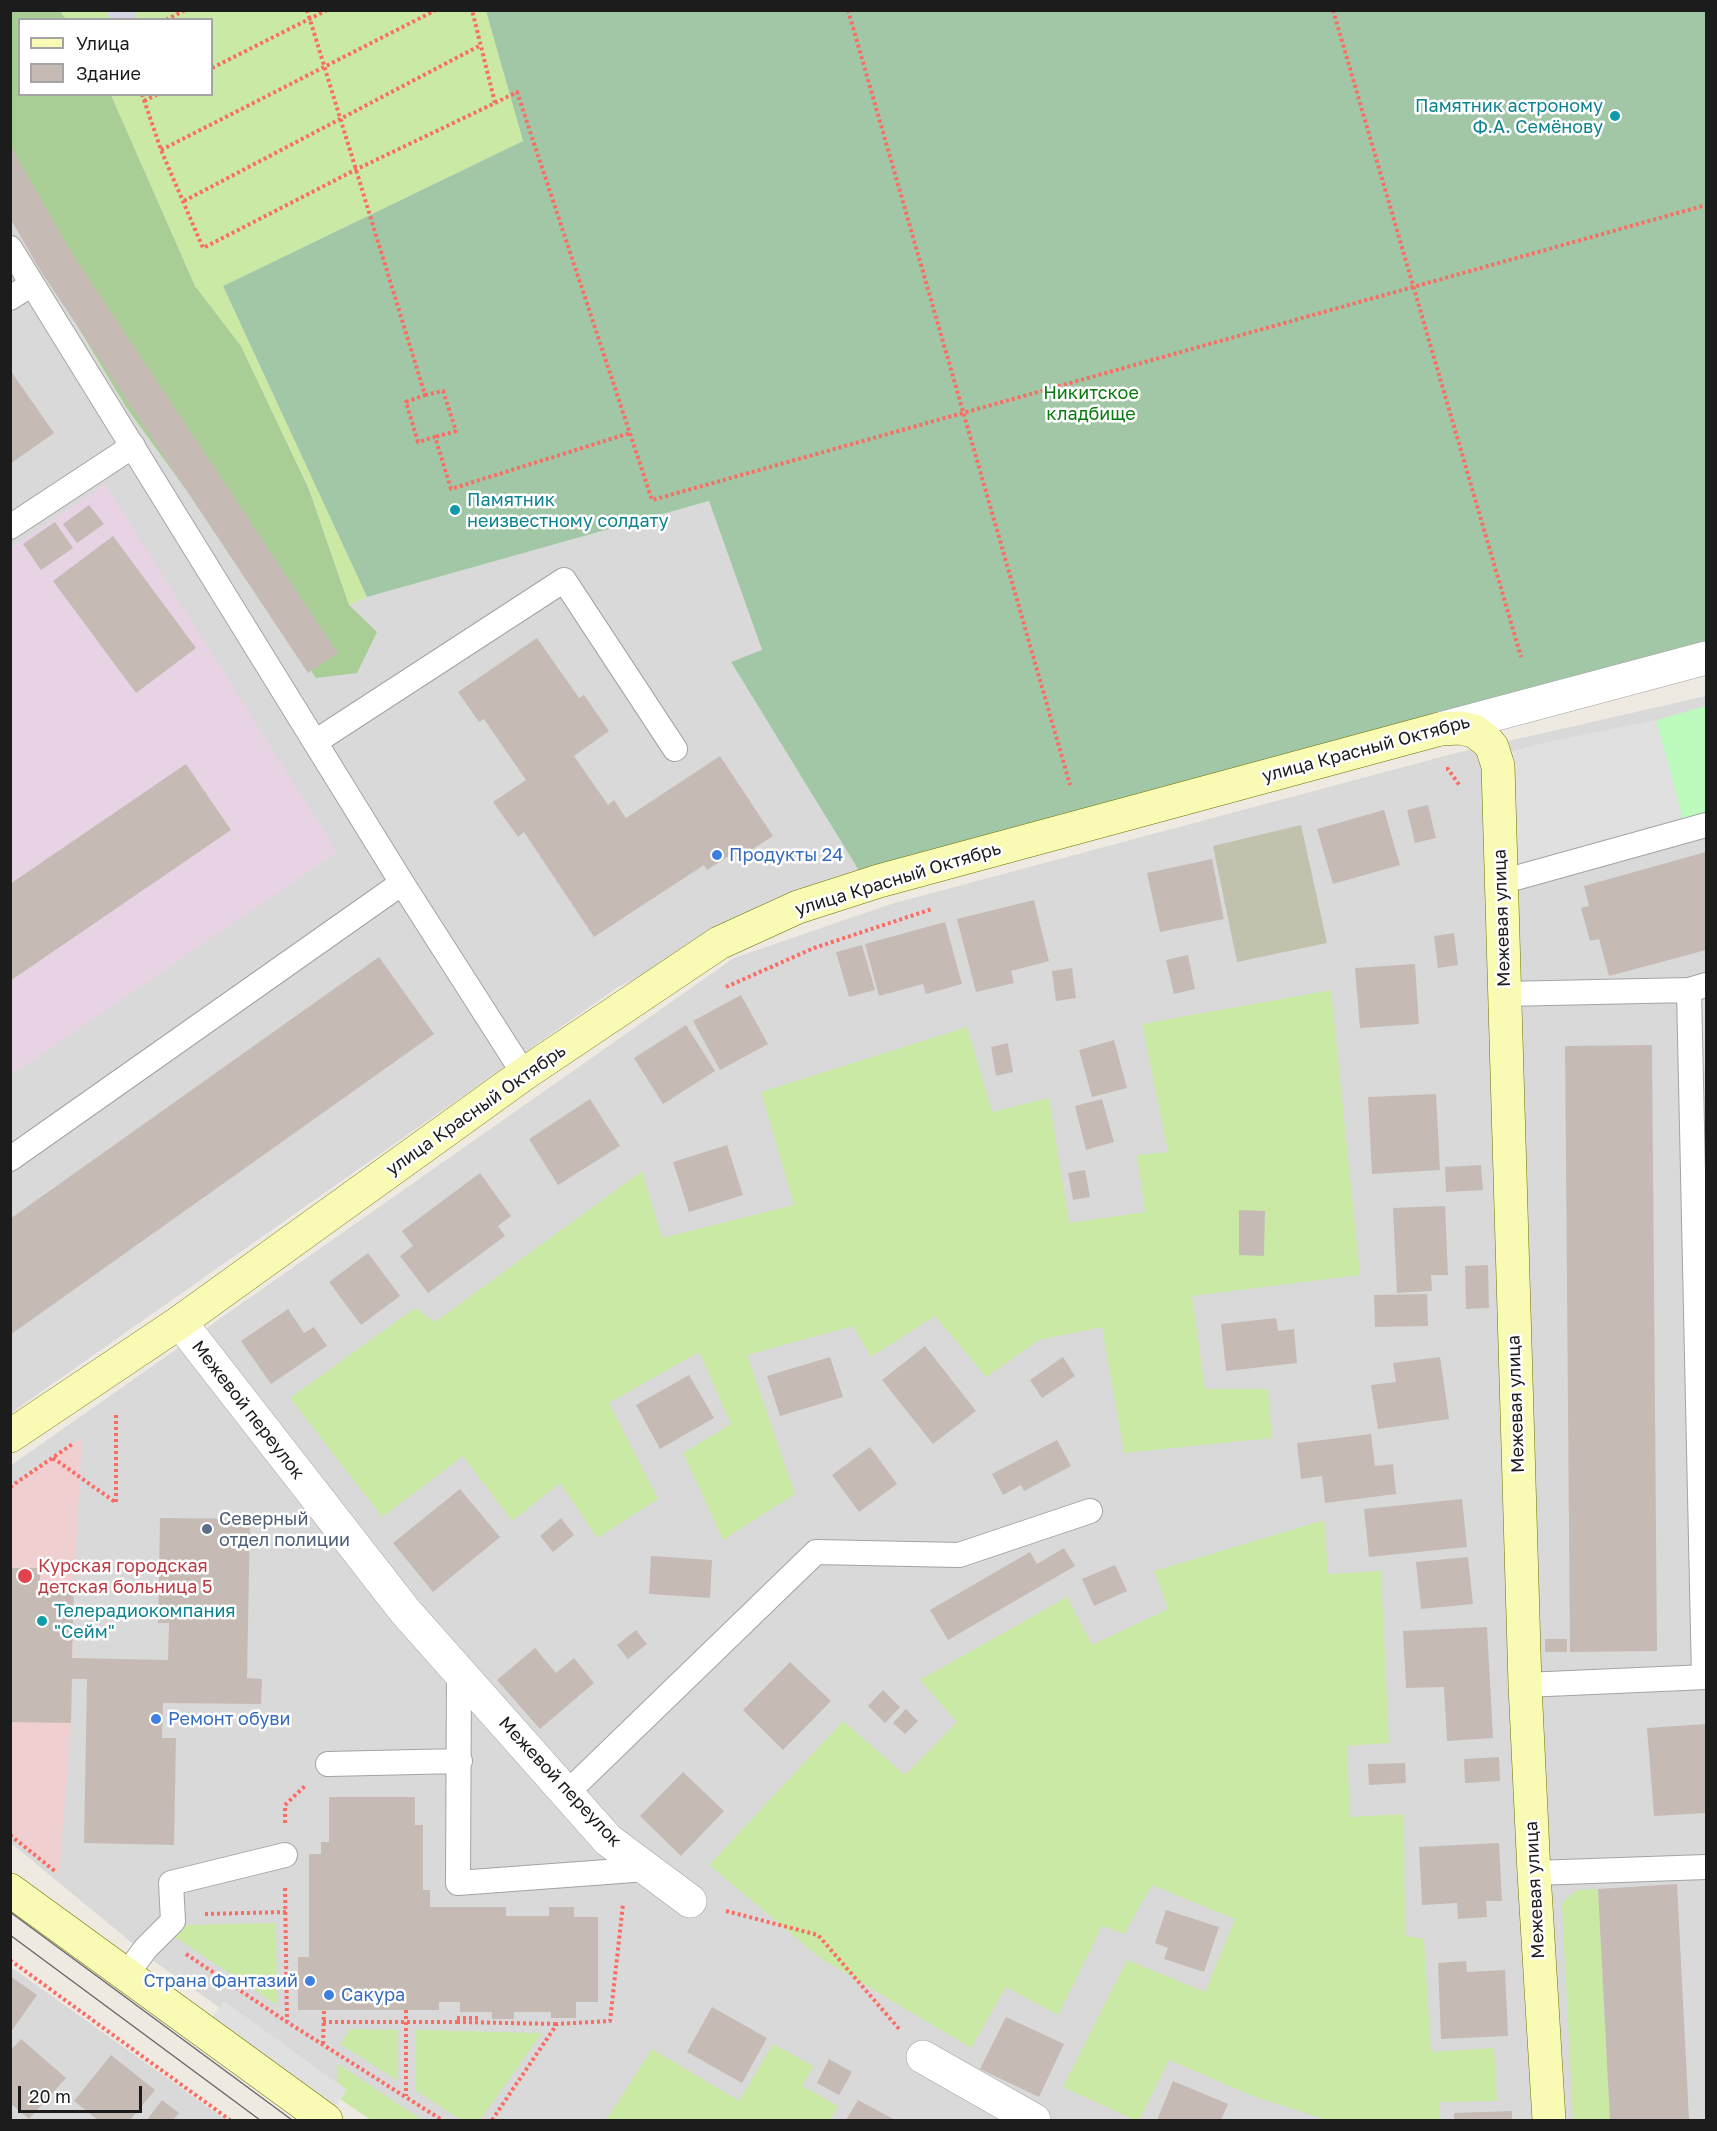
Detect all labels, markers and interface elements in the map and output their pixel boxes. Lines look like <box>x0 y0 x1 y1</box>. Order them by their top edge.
legend <box>18 18 213 96</box>
text: Улица <box>76 32 130 54</box>
text: Здание <box>76 62 141 84</box>
place label: Памятник астроному Ф.А. Семёнову <box>1415 95 1603 138</box>
marker: Памятник астроному Ф.А. Семёнову <box>1608 109 1622 123</box>
park label: Никитское кладбище <box>1043 382 1139 424</box>
place label: Памятник неизвестному солдату <box>467 489 669 532</box>
marker: Памятник неизвестному солдату <box>448 503 462 517</box>
street label: улица Красный Октябрь <box>1260 711 1472 787</box>
street label: улица Красный Октябрь <box>792 837 1004 921</box>
place label: Продукты 24 <box>729 844 843 866</box>
marker: Продукты 24 <box>710 848 724 862</box>
street label: Межевая улица <box>1489 849 1515 987</box>
street label: улица Красный Октябрь <box>382 1040 570 1180</box>
street label: Межевая улица <box>1503 1335 1529 1473</box>
street label: Межевой переулок <box>187 1336 309 1484</box>
place label: Северный отдел полиции <box>219 1508 350 1550</box>
marker: Северный отдел полиции <box>200 1522 214 1536</box>
place label: Курская городская детская больница 5 <box>38 1555 212 1598</box>
marker: Курская городская детская больница 5 <box>16 1567 34 1585</box>
place label: Телерадиокомпания "Сейм" <box>54 1600 236 1642</box>
marker: Телерадиокомпания "Сейм" <box>35 1614 49 1628</box>
place label: Ремонт обуви <box>168 1708 290 1730</box>
marker: Ремонт обуви <box>149 1712 163 1726</box>
street label: Межевой переулок <box>494 1712 626 1852</box>
street label: Межевая улица <box>1521 1821 1549 1959</box>
place label: Страна Фантазий <box>143 1970 298 1992</box>
marker: Страна Фантазий <box>303 1974 317 1988</box>
place label: Сакура <box>341 1984 405 2006</box>
marker: Сакура <box>322 1988 336 2002</box>
scale bar <box>21 2074 146 2112</box>
text: 20 m <box>29 2085 71 2107</box>

